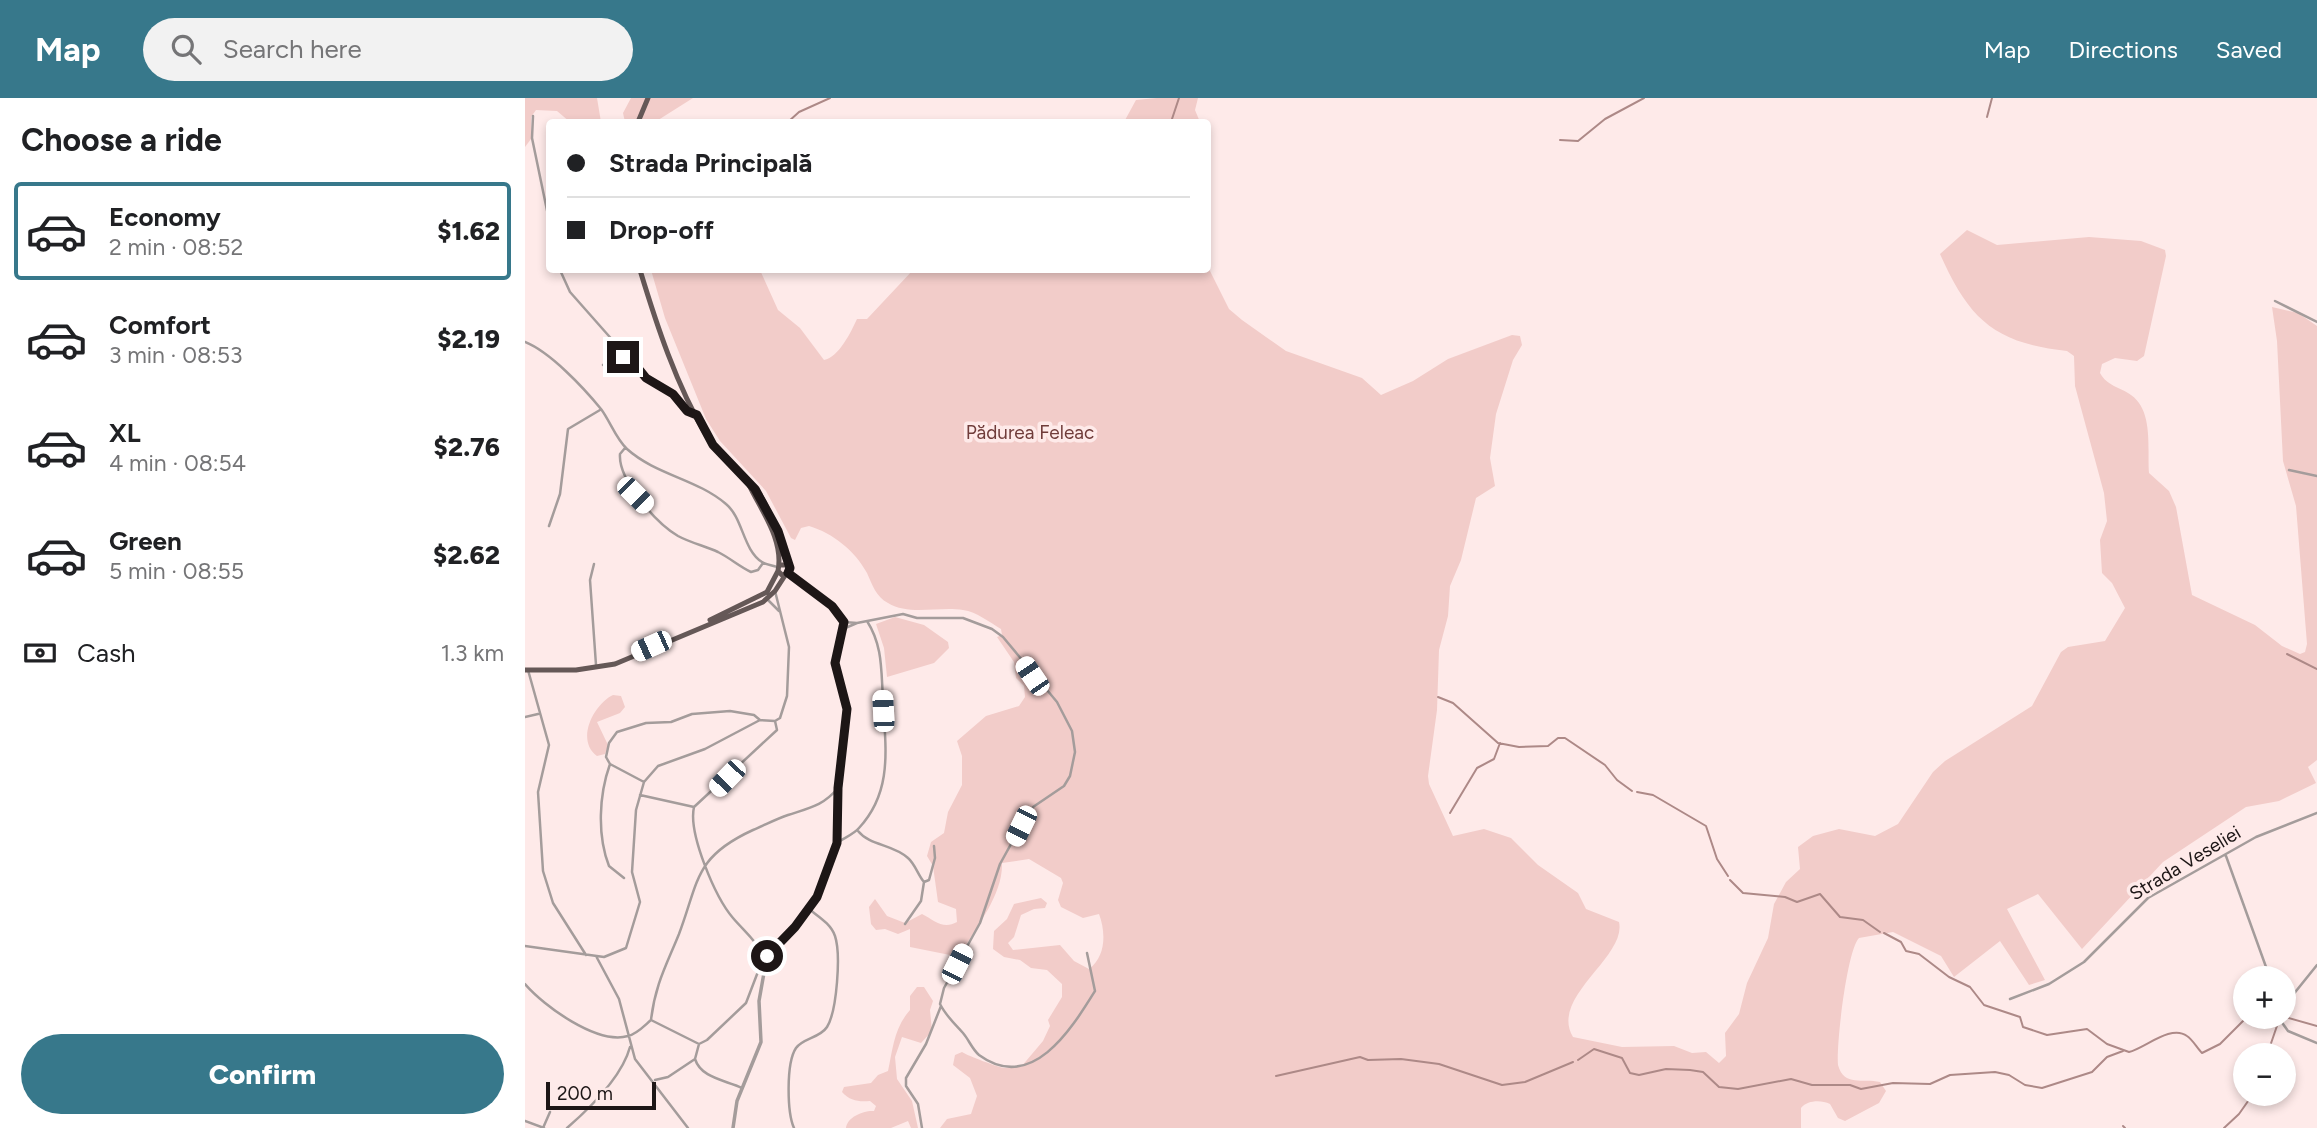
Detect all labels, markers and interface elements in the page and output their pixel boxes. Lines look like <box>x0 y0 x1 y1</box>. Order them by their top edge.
search box <box>143 18 633 81</box>
text: Map <box>35 30 101 69</box>
icon: search <box>167 30 205 68</box>
text: Search here <box>223 33 362 65</box>
text: Map <box>1984 35 2030 64</box>
text: Directions <box>2068 35 2178 64</box>
text: Saved <box>2216 35 2282 64</box>
text: Choose a ride <box>21 121 222 159</box>
text: Strada Principală <box>609 147 812 179</box>
icon: car <box>25 200 88 263</box>
text: Economy <box>109 201 221 233</box>
text: Drop-off <box>609 214 714 246</box>
text: $1.62 <box>437 215 500 247</box>
text: 2 min · 08:52 <box>109 233 243 261</box>
icon: car <box>25 308 88 371</box>
text: Comfort <box>109 309 211 341</box>
text: $2.19 <box>437 323 500 355</box>
text: 3 min · 08:53 <box>109 341 243 369</box>
route end <box>607 341 639 373</box>
icon: car <box>25 416 88 479</box>
text: XL <box>109 417 141 449</box>
park label: Pădurea Feleac <box>966 421 1094 444</box>
text: $2.76 <box>434 431 500 463</box>
text: 4 min · 08:54 <box>109 449 246 477</box>
car <box>613 473 658 517</box>
icon: car <box>25 524 88 587</box>
text: Green <box>109 525 182 557</box>
text: $2.62 <box>433 539 500 571</box>
text: 5 min · 08:55 <box>109 557 244 585</box>
car <box>628 628 675 664</box>
icon: cash <box>21 634 59 672</box>
text: Cash <box>77 637 136 669</box>
text: 1.3 km <box>441 639 504 667</box>
car <box>1012 653 1053 699</box>
car <box>872 689 895 733</box>
car <box>705 756 750 800</box>
car <box>1003 803 1040 849</box>
street label: Strada Veseliei <box>2125 821 2245 905</box>
route start <box>751 940 783 972</box>
car <box>939 941 976 987</box>
map controls <box>2233 966 2296 1106</box>
button: + <box>2233 966 2296 1029</box>
button: Confirm <box>21 1034 504 1114</box>
button: − <box>2233 1043 2296 1106</box>
scale bar <box>546 1079 656 1111</box>
text: 200 m <box>557 1082 613 1105</box>

